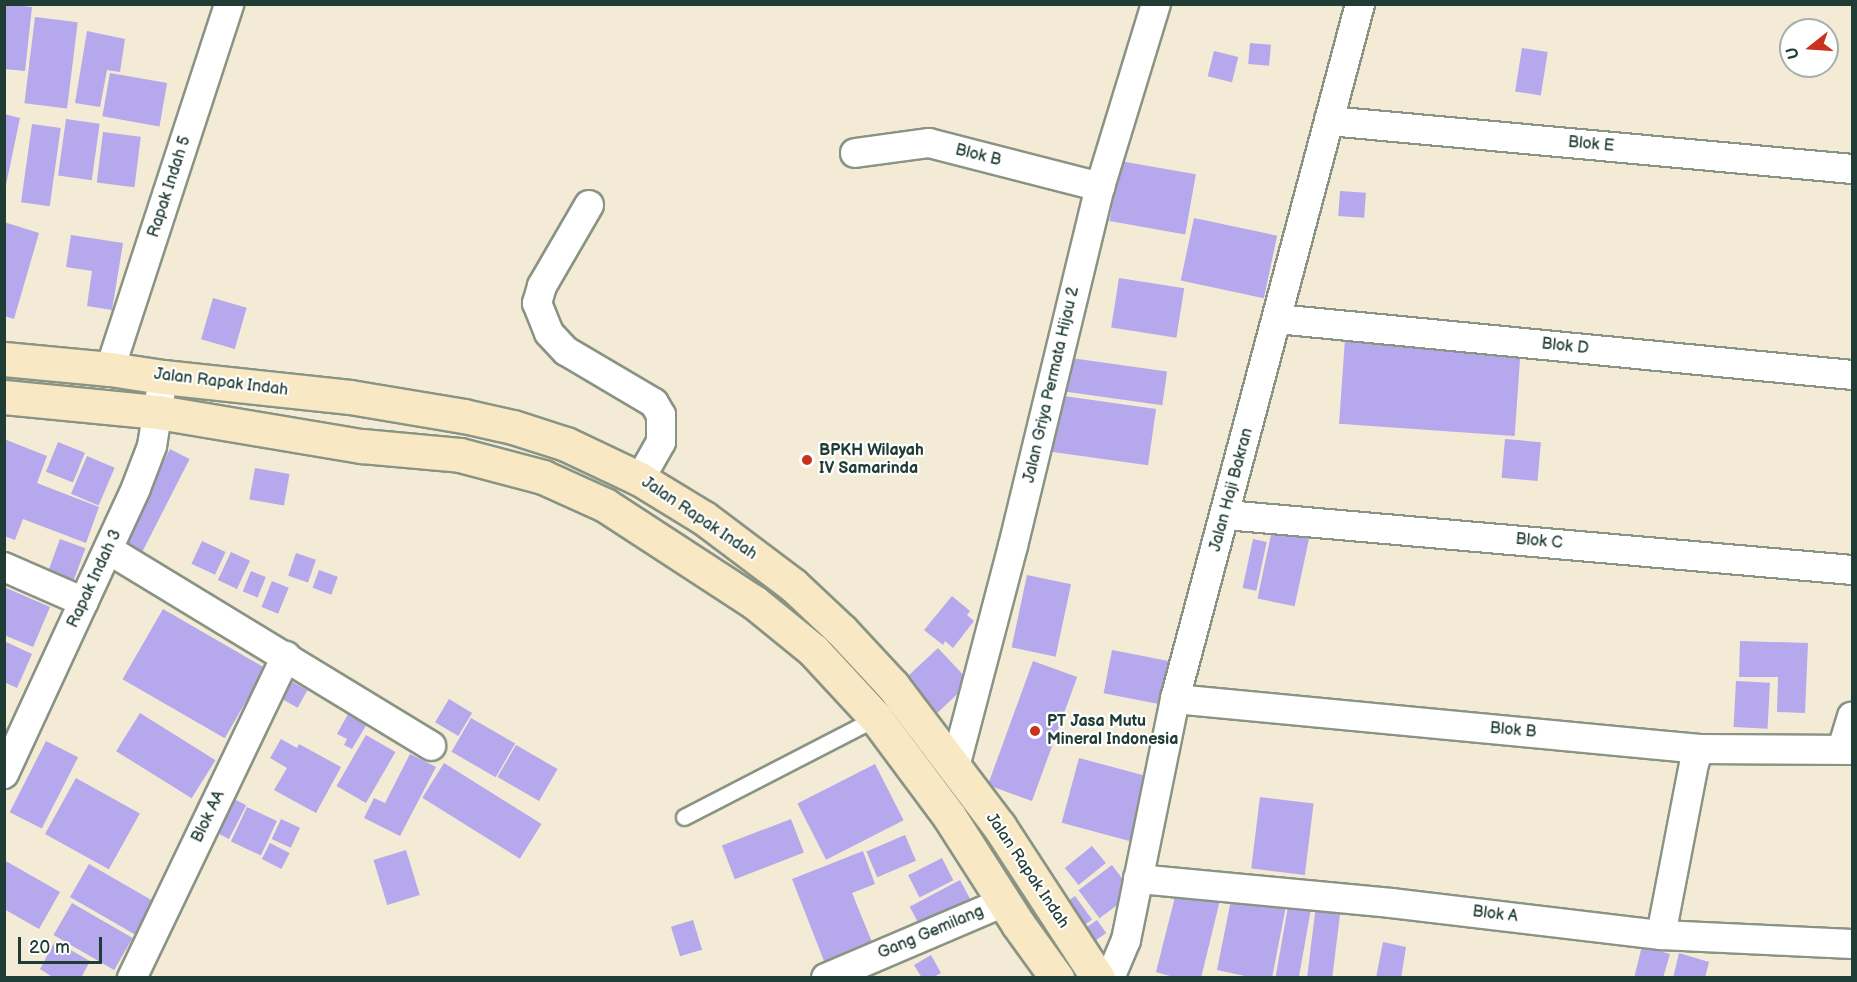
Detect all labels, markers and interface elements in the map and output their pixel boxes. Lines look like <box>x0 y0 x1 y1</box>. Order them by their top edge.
north arrow <box>1779 18 1839 78</box>
text: U <box>1782 45 1804 61</box>
street label: Blok E <box>1567 133 1615 157</box>
street label: Rapak Indah 5 <box>145 134 195 240</box>
street label: Blok B <box>953 141 1003 171</box>
street label: Jalan Griya Permata Hijau 2 <box>1020 285 1084 485</box>
street label: Blok D <box>1540 335 1590 359</box>
street label: Jalan Rapak Indah <box>153 365 289 401</box>
street label: Jalan Haji Bakran <box>1206 426 1258 554</box>
place label: BPKH Wilayah IV Samarinda <box>819 441 924 479</box>
marker: BPKH Wilayah IV Samarinda <box>800 453 814 467</box>
street label: Jalan Rapak Indah <box>638 473 760 565</box>
street label: Rapak Indah 3 <box>64 527 126 631</box>
street label: Blok C <box>1515 530 1563 554</box>
place label: PT Jasa Mutu Mineral Indonesia <box>1047 712 1178 750</box>
street label: Blok B <box>1489 719 1537 743</box>
marker: PT Jasa Mutu Mineral Indonesia <box>1028 724 1042 738</box>
street label: Blok AA <box>188 788 230 846</box>
street label: Jalan Rapak Indah <box>981 810 1073 932</box>
street label: Gang Gemilang <box>875 902 987 964</box>
street label: Blok A <box>1471 903 1519 927</box>
scale bar <box>21 925 105 963</box>
text: 20 m <box>29 937 70 958</box>

